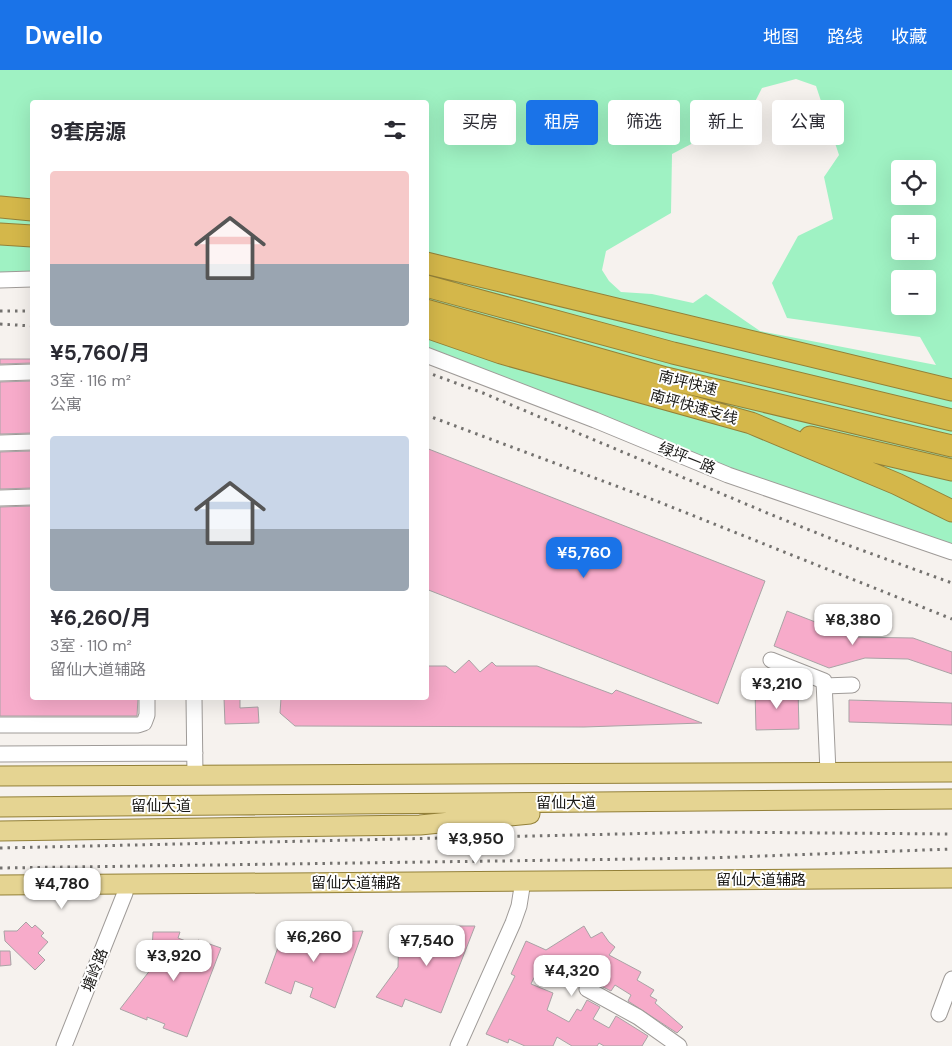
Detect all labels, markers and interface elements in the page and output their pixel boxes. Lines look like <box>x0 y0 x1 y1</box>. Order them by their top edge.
text: Dwello <box>25 20 103 51</box>
text: 地图 <box>763 25 799 49</box>
text: 路线 <box>827 25 863 49</box>
text: 收藏 <box>891 25 927 49</box>
chip: 买房 <box>444 100 516 145</box>
chip: 租房 <box>526 100 598 145</box>
chip: 筛选 <box>608 100 680 145</box>
chip: 新上 <box>690 100 762 145</box>
chip: 公寓 <box>772 100 844 145</box>
icon: filters <box>381 116 409 144</box>
text: 9套房源 <box>50 118 126 146</box>
map controls <box>891 160 936 315</box>
button: locate <box>891 160 936 205</box>
icon: home <box>185 203 275 293</box>
button: + <box>891 215 936 260</box>
button: − <box>891 270 936 315</box>
text: ¥5,760/月 <box>50 339 150 367</box>
street label: 南坪快速 <box>656 366 720 400</box>
text: 3室 · 116 m² <box>50 370 131 391</box>
street label: 南坪快速支线 <box>648 385 740 429</box>
text: 公寓 <box>50 394 82 415</box>
street label: 绿坪一路 <box>655 437 719 479</box>
icon: home <box>185 468 275 558</box>
pin: ¥5,760 <box>543 536 625 579</box>
text: ¥5,760 <box>557 542 611 563</box>
text: ¥6,260/月 <box>50 604 151 632</box>
pin: ¥8,380 <box>812 604 894 646</box>
text: ¥8,380 <box>825 609 881 630</box>
text: 3室 · 110 m² <box>50 635 132 656</box>
text: 留仙大道辅路 <box>50 659 146 680</box>
pin: ¥3,210 <box>736 668 818 710</box>
text: ¥3,210 <box>752 673 802 694</box>
street label: 留仙大道 <box>536 793 596 813</box>
street label: 留仙大道 <box>131 796 191 816</box>
pin: ¥3,950 <box>435 822 517 865</box>
text: ¥3,950 <box>448 828 504 849</box>
pin: ¥4,780 <box>21 868 103 910</box>
street label: 留仙大道辅路 <box>716 870 806 890</box>
text: ¥4,780 <box>35 873 89 894</box>
street label: 留仙大道辅路 <box>311 873 401 893</box>
pin: ¥6,260 <box>273 920 355 963</box>
pin: ¥7,540 <box>386 924 468 967</box>
text: ¥6,260 <box>286 926 342 947</box>
text: ¥7,540 <box>400 930 454 951</box>
pin: ¥3,920 <box>133 940 215 982</box>
street label: 塘岭路 <box>78 945 112 995</box>
text: ¥3,920 <box>147 945 201 966</box>
pin: ¥4,320 <box>531 954 613 997</box>
text: ¥4,320 <box>545 960 599 981</box>

